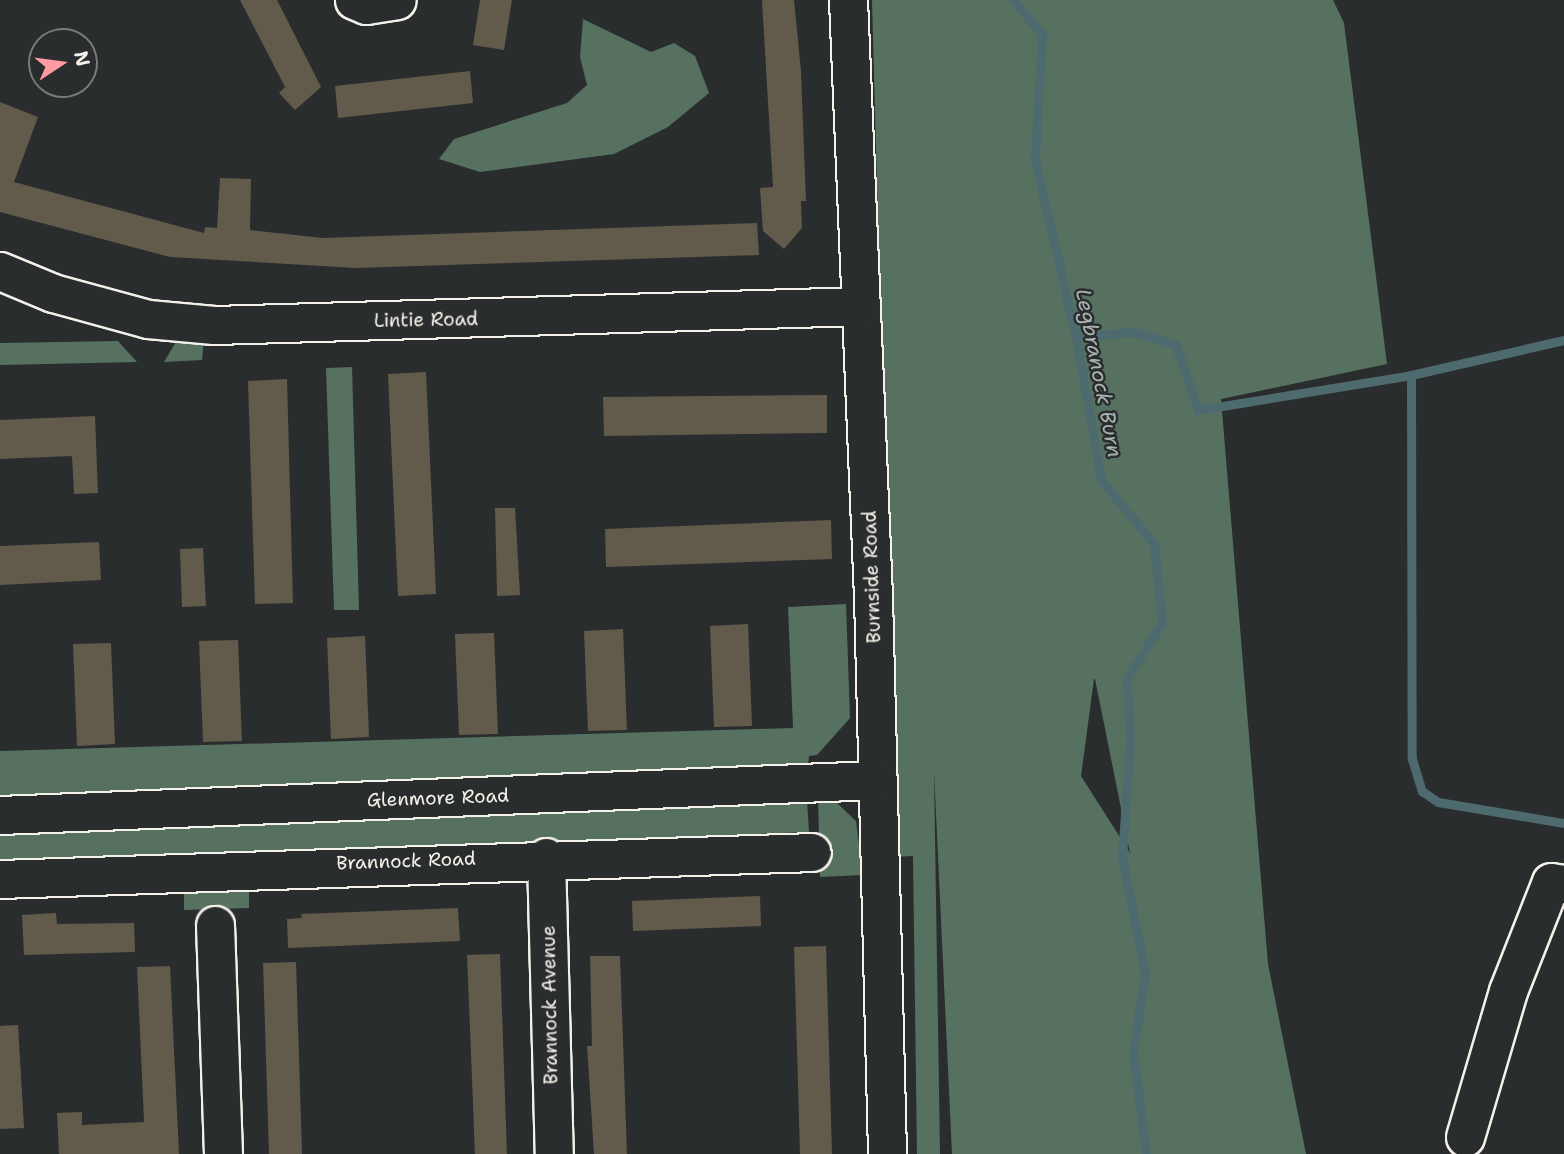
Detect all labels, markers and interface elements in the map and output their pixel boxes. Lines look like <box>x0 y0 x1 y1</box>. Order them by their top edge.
north arrow <box>28 28 98 98</box>
text: N <box>68 48 96 69</box>
water label: Legbranock Burn <box>1070 287 1128 459</box>
street label: Lintie Road <box>374 308 478 332</box>
street label: Burnside Road <box>858 510 886 644</box>
street label: Glenmore Road <box>366 784 510 812</box>
street label: Brannock Road <box>336 847 476 875</box>
street label: Brannock Avenue <box>537 925 563 1085</box>

